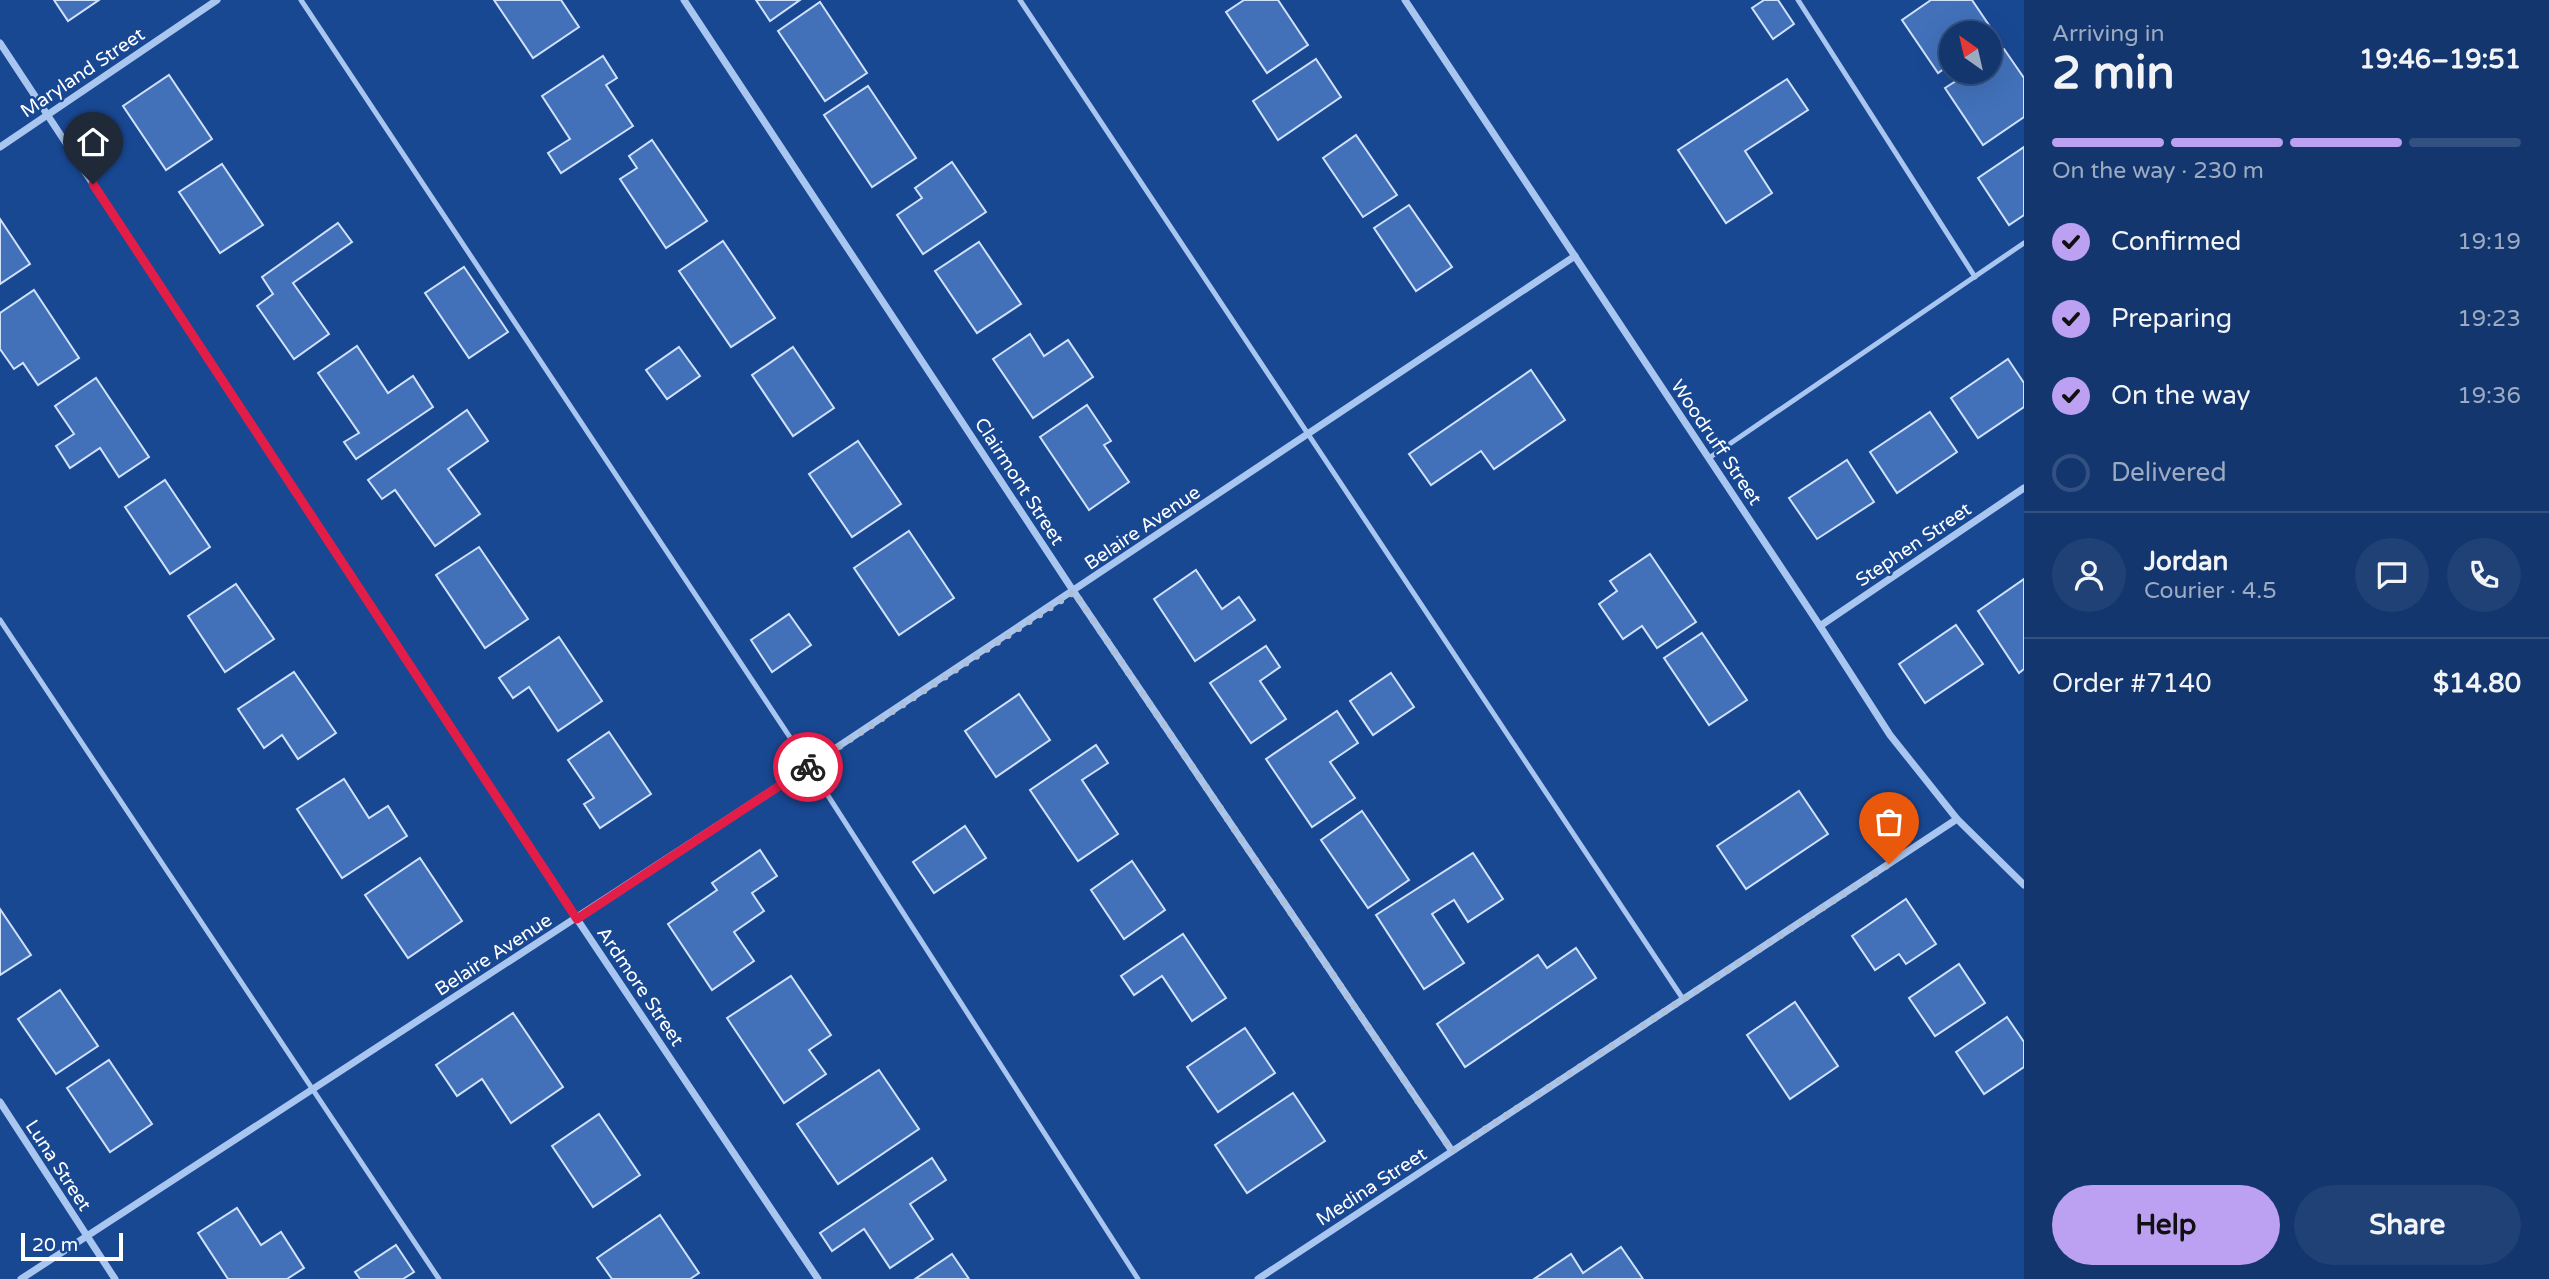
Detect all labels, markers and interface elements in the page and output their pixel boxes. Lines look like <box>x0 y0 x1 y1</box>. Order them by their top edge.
text: Arriving in <box>2052 20 2165 48</box>
north arrow <box>1939 21 2002 84</box>
map controls <box>1939 21 2002 84</box>
street label: Maryland Street <box>16 23 149 122</box>
text: 19:46–19:51 <box>2359 44 2521 75</box>
text: 2 min <box>2052 46 2175 101</box>
pin <box>63 112 123 184</box>
icon: home <box>74 123 112 161</box>
text: On the way · 230 m <box>2052 157 2264 185</box>
icon: check <box>2052 223 2090 261</box>
text: Confirmed <box>2111 226 2241 257</box>
text: 19:19 <box>2457 228 2521 256</box>
icon: check <box>2052 300 2090 338</box>
text: Preparing <box>2111 303 2232 334</box>
text: 19:23 <box>2457 305 2521 333</box>
street label: Woodruff Street <box>1666 376 1766 509</box>
icon: check <box>2052 377 2090 415</box>
text: On the way <box>2111 380 2251 411</box>
text: 19:36 <box>2457 382 2521 410</box>
street label: Clairmont Street <box>970 414 1069 549</box>
text: Delivered <box>2111 457 2227 488</box>
street label: Belaire Avenue <box>1081 481 1205 575</box>
street label: Stephen Street <box>1852 498 1975 591</box>
button: person <box>2052 538 2126 612</box>
button: chat <box>2355 538 2429 612</box>
button: phone <box>2447 538 2521 612</box>
text: Jordan <box>2144 546 2228 577</box>
text: Courier · 4.5 <box>2144 577 2277 605</box>
text: Order #7140 <box>2052 668 2212 699</box>
text: $14.80 <box>2433 668 2521 699</box>
courier <box>773 732 843 802</box>
icon: bike <box>789 748 827 786</box>
pin <box>1859 792 1919 864</box>
icon: bag <box>1870 803 1908 841</box>
street label: Belaire Avenue <box>431 909 556 1001</box>
street label: Ardmore Street <box>592 923 688 1050</box>
street label: Luna Street <box>21 1116 96 1215</box>
street label: Medina Street <box>1312 1143 1431 1231</box>
button: Help <box>2052 1185 2280 1265</box>
button: Share <box>2294 1185 2521 1265</box>
scale bar <box>21 1230 122 1262</box>
text: 20 m <box>32 1234 78 1256</box>

